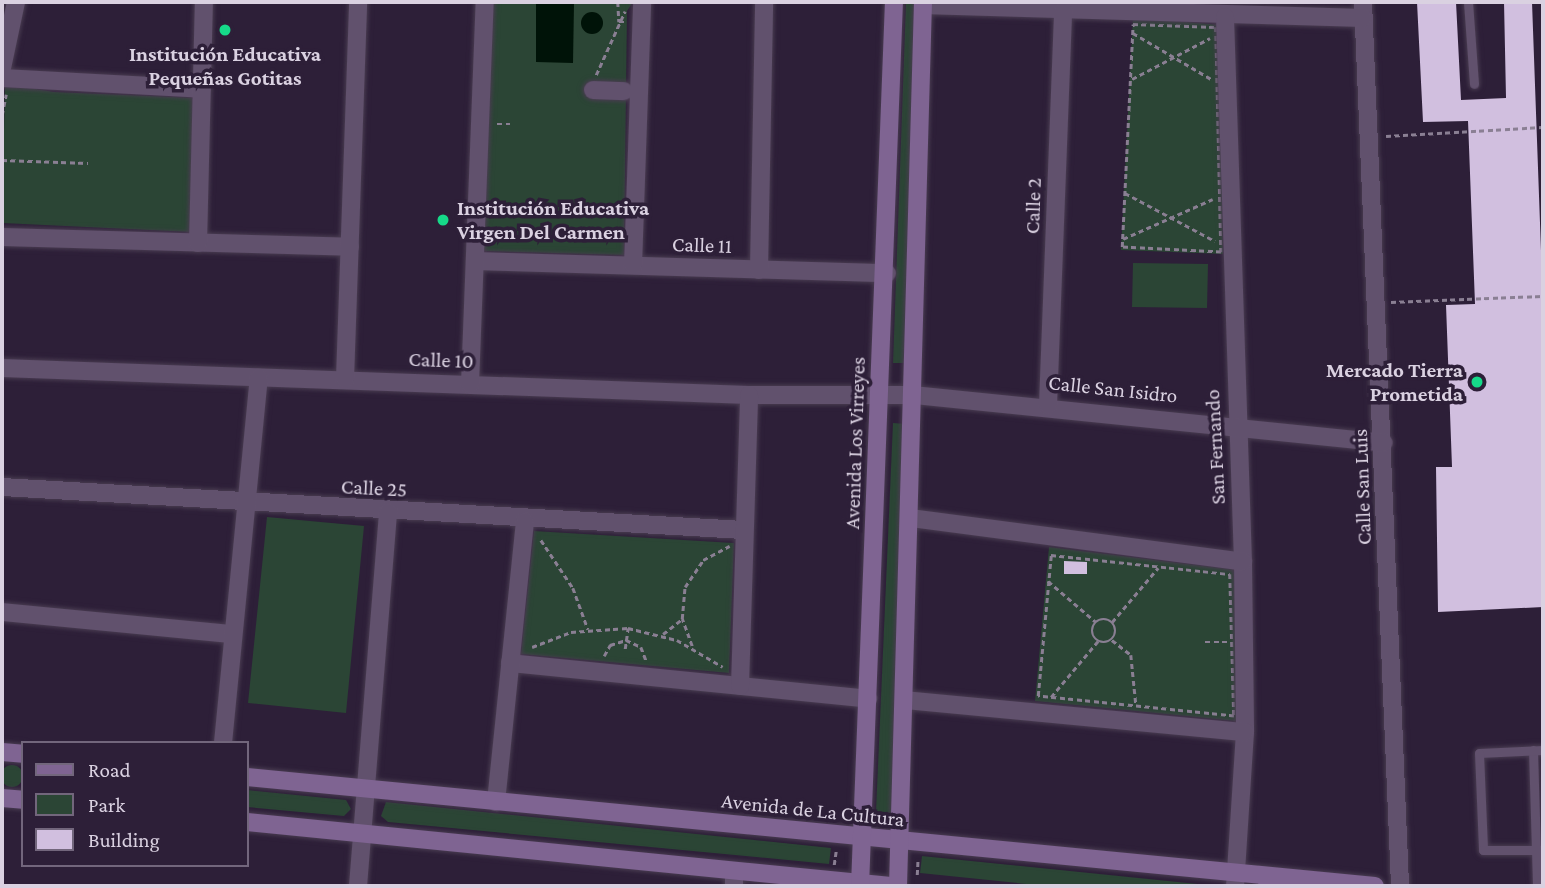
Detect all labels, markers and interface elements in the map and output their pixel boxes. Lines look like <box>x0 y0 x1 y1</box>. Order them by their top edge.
marker: Institución Educativa Pequeñas Gotitas <box>217 22 233 38</box>
place label: Institución Educativa Pequeñas Gotitas <box>129 41 321 91</box>
street label: Calle 2 <box>1019 177 1047 235</box>
place label: Institución Educativa Virgen Del Carmen <box>457 195 649 245</box>
marker: Institución Educativa Virgen Del Carmen <box>435 212 451 228</box>
street label: Calle 11 <box>672 231 732 259</box>
street label: Calle 10 <box>408 346 474 374</box>
street label: Avenida Los Virreyes <box>839 356 871 530</box>
place label: Mercado Tierra Prometida <box>1326 357 1463 407</box>
street label: Calle San Isidro <box>1047 370 1179 408</box>
marker: Mercado Tierra Prometida <box>1469 374 1485 390</box>
street label: San Fernando <box>1199 389 1231 505</box>
street label: Calle San Luis <box>1347 429 1377 545</box>
street label: Calle 25 <box>340 474 408 502</box>
legend <box>21 741 248 867</box>
text: Road <box>88 758 131 782</box>
street label: Avenida de La Cultura <box>720 788 906 832</box>
text: Park <box>88 793 125 817</box>
text: Building <box>88 828 160 852</box>

